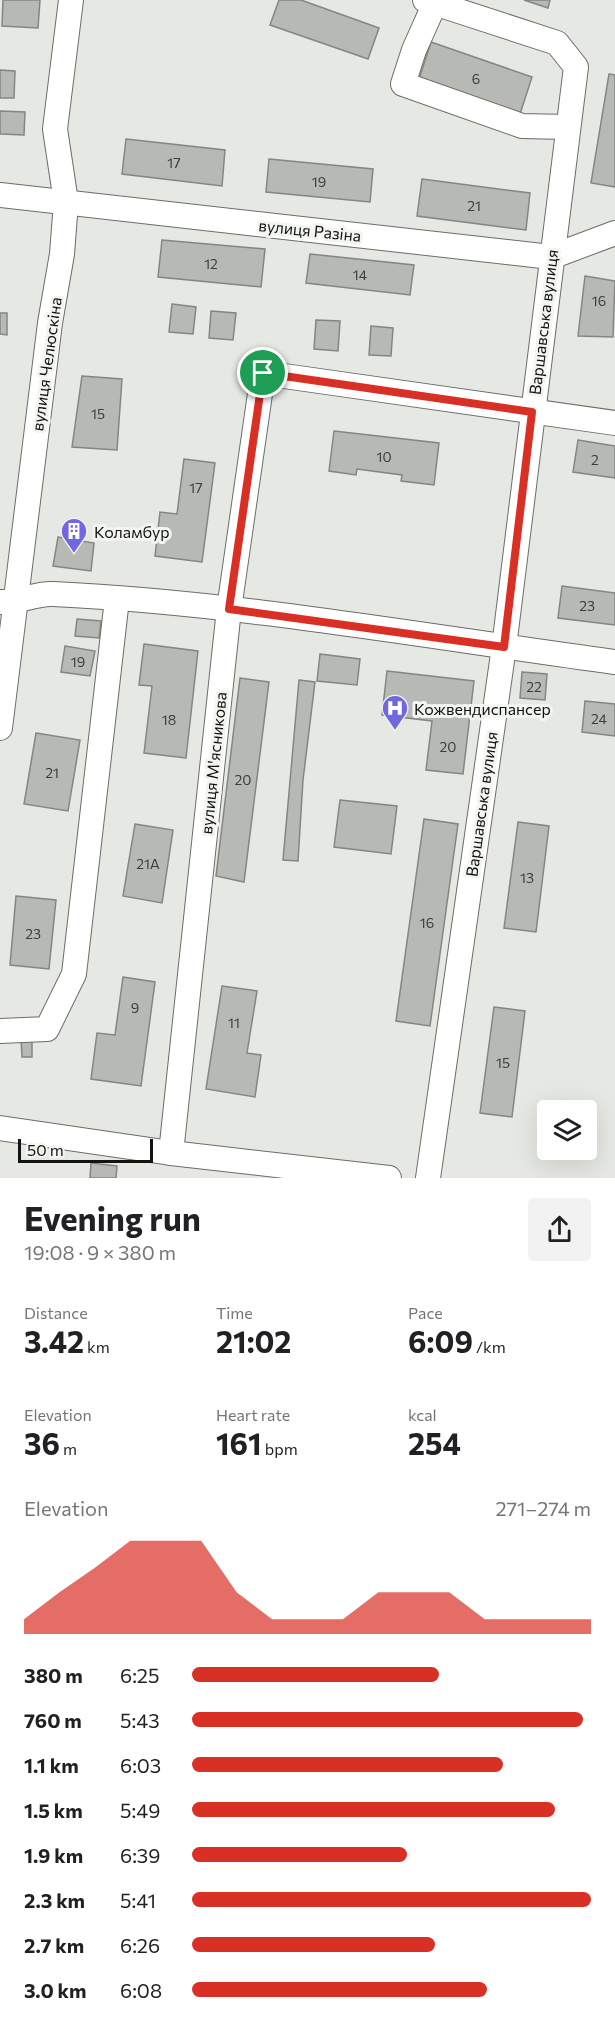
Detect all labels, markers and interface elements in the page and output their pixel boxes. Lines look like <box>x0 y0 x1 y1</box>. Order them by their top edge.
house number: 6 <box>472 70 480 87</box>
house number: 17 <box>167 154 181 171</box>
house number: 19 <box>312 173 326 190</box>
house number: 21 <box>467 197 481 214</box>
street label: вулиця Разіна <box>258 215 362 245</box>
street label: Варшавська вулиця <box>525 248 561 396</box>
house number: 12 <box>204 255 218 272</box>
house number: 14 <box>353 266 368 283</box>
house number: 16 <box>592 292 606 309</box>
street label: вулиця Челюскіна <box>27 296 65 432</box>
pin <box>237 347 288 398</box>
icon: arrive <box>246 356 279 389</box>
house number: 15 <box>91 405 105 422</box>
house number: 10 <box>376 448 392 465</box>
house number: 2 <box>591 451 599 468</box>
house number: 17 <box>189 479 203 496</box>
building icon: Коламбур <box>59 516 89 554</box>
place label: Коламбур <box>94 522 170 541</box>
house number: 23 <box>579 597 595 614</box>
house number: 19 <box>71 653 85 670</box>
house number: 22 <box>526 678 542 695</box>
street label: вулиця М'ясникова <box>196 691 230 835</box>
hospital icon: Кожвендиспансер <box>380 693 410 731</box>
place label: Кожвендиспансер <box>414 699 551 718</box>
house number: 24 <box>591 710 608 727</box>
house number: 18 <box>162 711 176 728</box>
street label: Варшавська вулиця <box>461 730 501 878</box>
house number: 20 <box>440 738 456 755</box>
house number: 21 <box>45 764 59 781</box>
house number: 20 <box>235 771 251 788</box>
house number: 21А <box>136 855 160 872</box>
house number: 13 <box>520 869 534 886</box>
house number: 16 <box>420 914 434 931</box>
house number: 23 <box>25 925 41 942</box>
house number: 9 <box>131 999 139 1016</box>
house number: 11 <box>228 1014 240 1031</box>
house number: 15 <box>496 1054 510 1071</box>
map controls <box>537 1100 597 1160</box>
button: layers <box>537 1100 597 1160</box>
scale bar <box>18 1136 153 1164</box>
text: 50 m <box>27 1140 64 1159</box>
text: Evening run <box>24 1197 201 1238</box>
button: share <box>528 1198 591 1261</box>
text: 19:08 · 9 × 380 m <box>24 1240 176 1264</box>
text: Distance <box>24 1303 88 1322</box>
text: Time <box>216 1303 253 1322</box>
text: Pace <box>408 1303 443 1322</box>
text: 3.42 <box>24 1322 84 1359</box>
text: 21:02 <box>216 1322 291 1359</box>
text: 6:09 <box>408 1322 473 1359</box>
text: km <box>84 1337 110 1356</box>
text: /km <box>473 1337 506 1356</box>
text: Elevation <box>24 1405 92 1424</box>
text: Heart rate <box>216 1405 290 1424</box>
text: kcal <box>408 1405 437 1424</box>
text: 36 <box>24 1424 60 1461</box>
text: 161 <box>216 1424 262 1461</box>
text: 254 <box>408 1424 461 1461</box>
text: m <box>60 1439 77 1458</box>
text: bpm <box>262 1439 298 1458</box>
text: Elevation <box>24 1496 109 1520</box>
text: 271–274 m <box>495 1496 591 1520</box>
text: 380 m <box>24 1663 83 1687</box>
text: 6:25 <box>120 1663 159 1687</box>
text: 760 m <box>24 1708 82 1732</box>
text: 5:43 <box>120 1708 160 1732</box>
text: 1.1 km <box>24 1753 79 1777</box>
text: 6:03 <box>120 1753 161 1777</box>
text: 1.5 km <box>24 1798 83 1822</box>
text: 5:49 <box>120 1798 160 1822</box>
text: 1.9 km <box>24 1843 83 1867</box>
text: 6:39 <box>120 1843 160 1867</box>
text: 2.3 km <box>24 1888 85 1912</box>
text: 5:41 <box>120 1888 156 1912</box>
text: 2.7 km <box>24 1933 84 1957</box>
text: 6:26 <box>120 1933 160 1957</box>
text: 3.0 km <box>24 1978 86 2002</box>
text: 6:08 <box>120 1978 162 2002</box>

